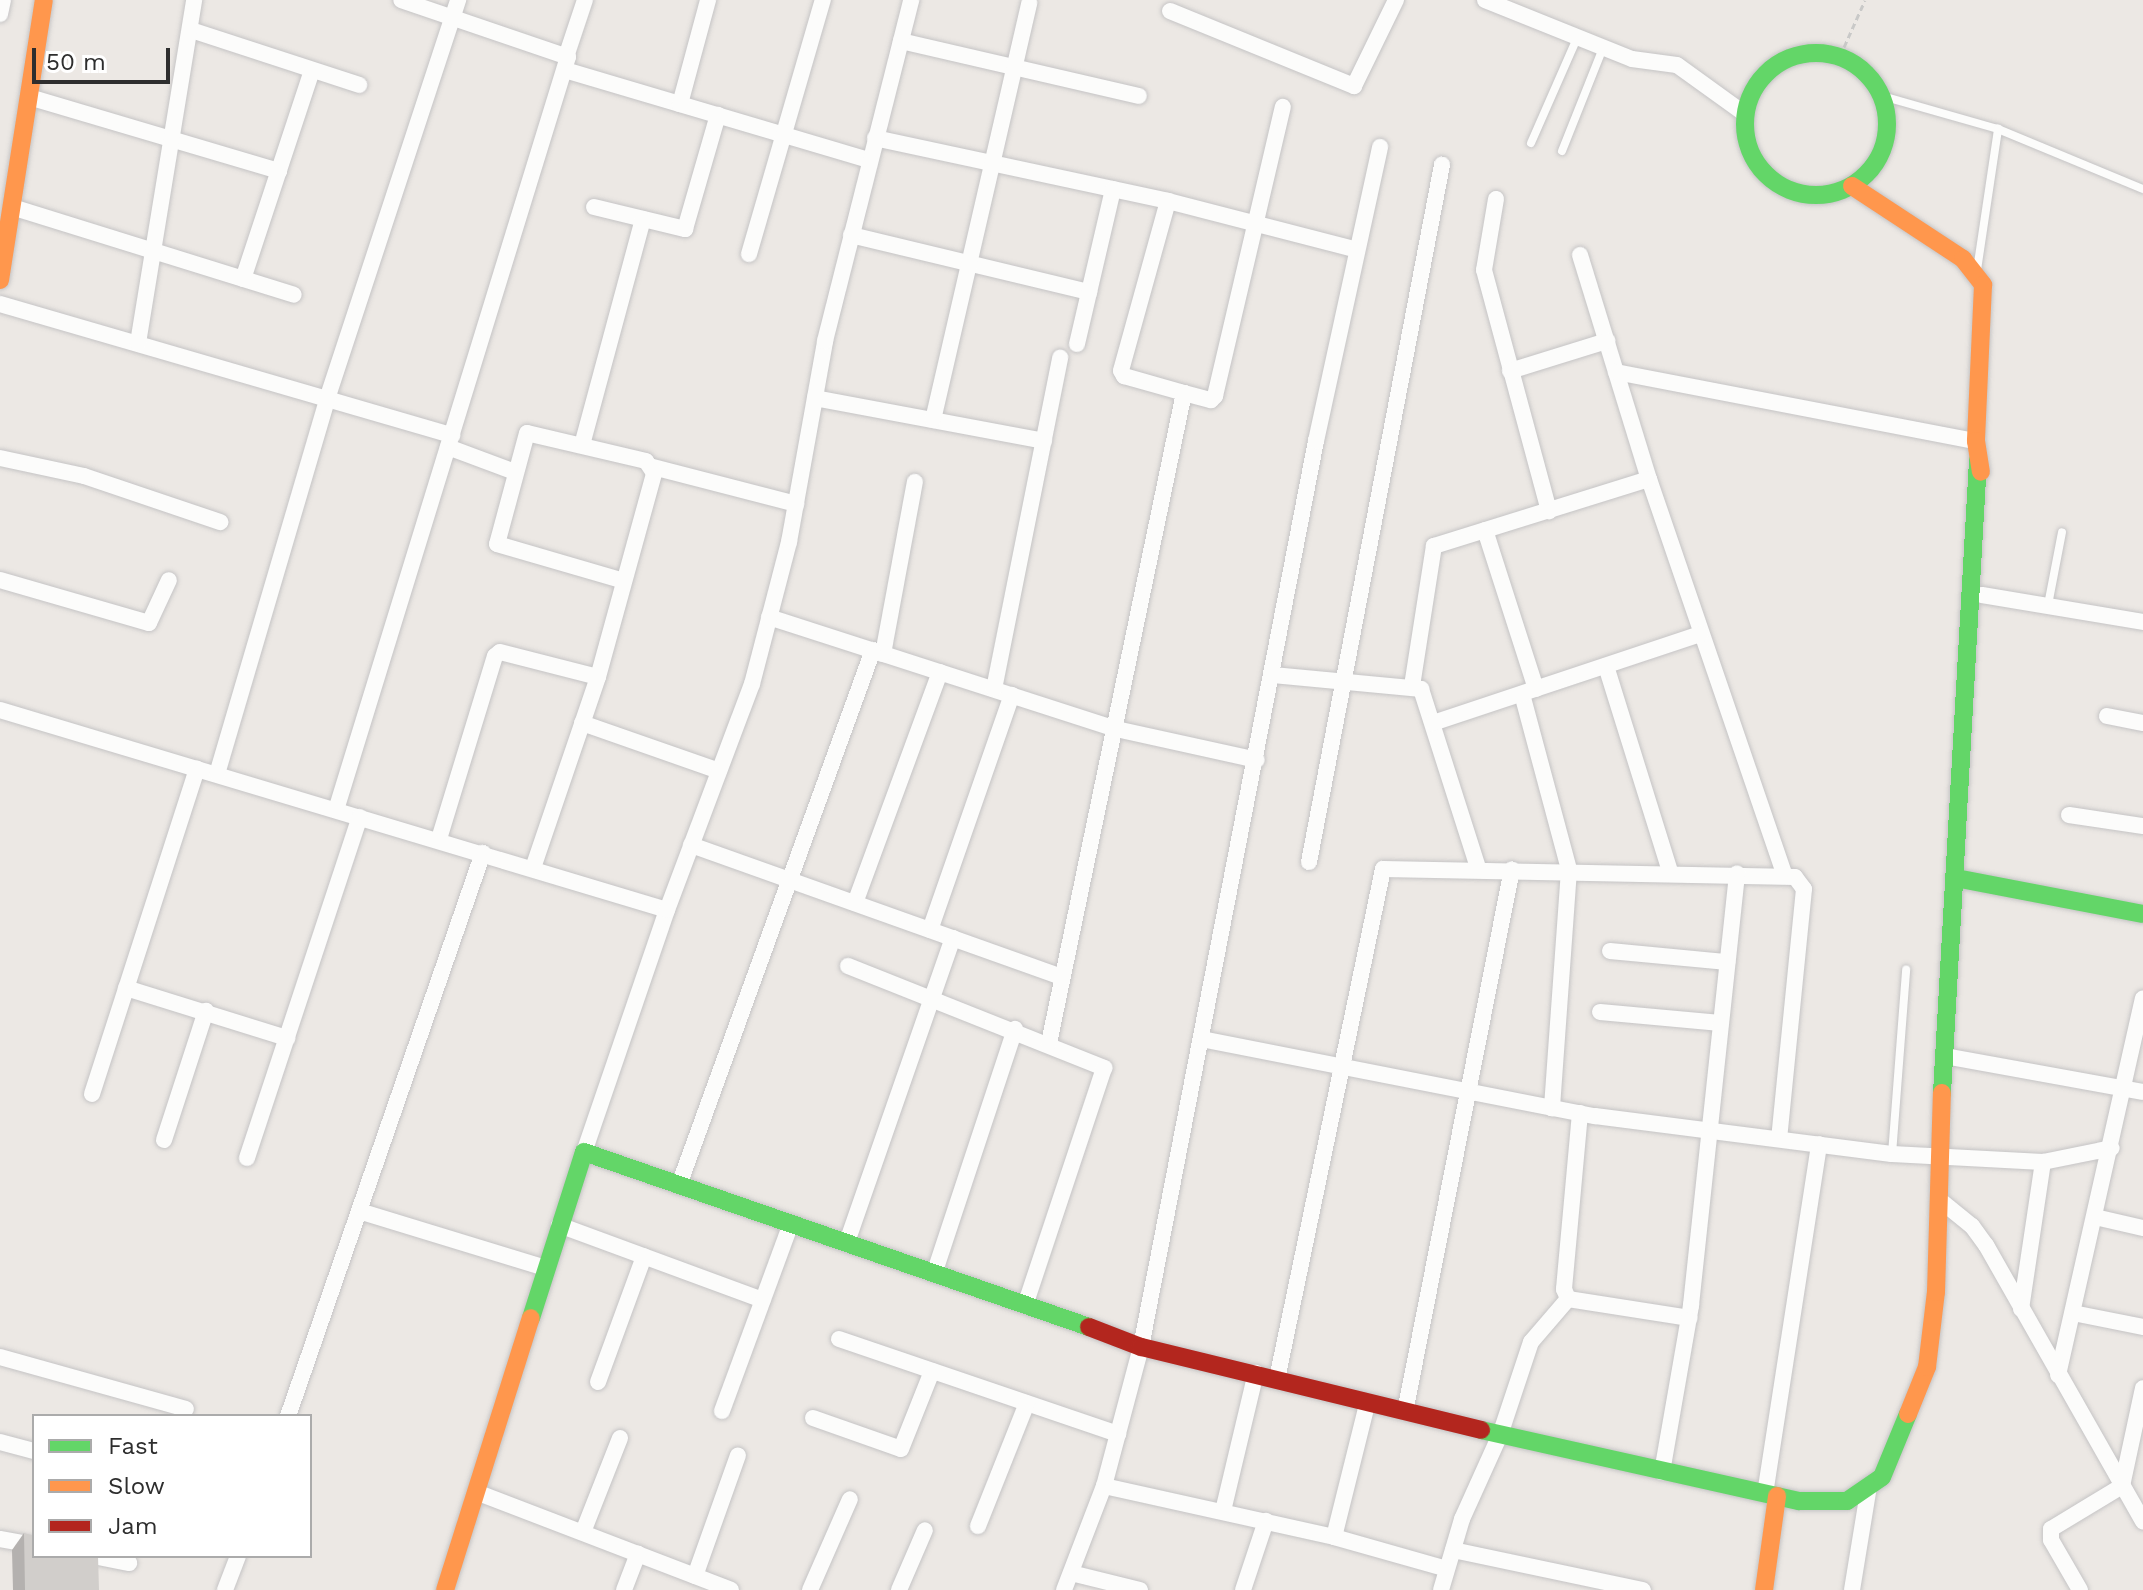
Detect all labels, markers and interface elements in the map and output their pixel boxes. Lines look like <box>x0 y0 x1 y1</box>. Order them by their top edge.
scale bar <box>36 32 174 82</box>
text: 50 m <box>46 48 106 76</box>
legend <box>32 1414 312 1558</box>
text: Fast <box>108 1432 158 1460</box>
text: Slow <box>108 1472 165 1500</box>
text: Jam <box>108 1512 158 1540</box>

